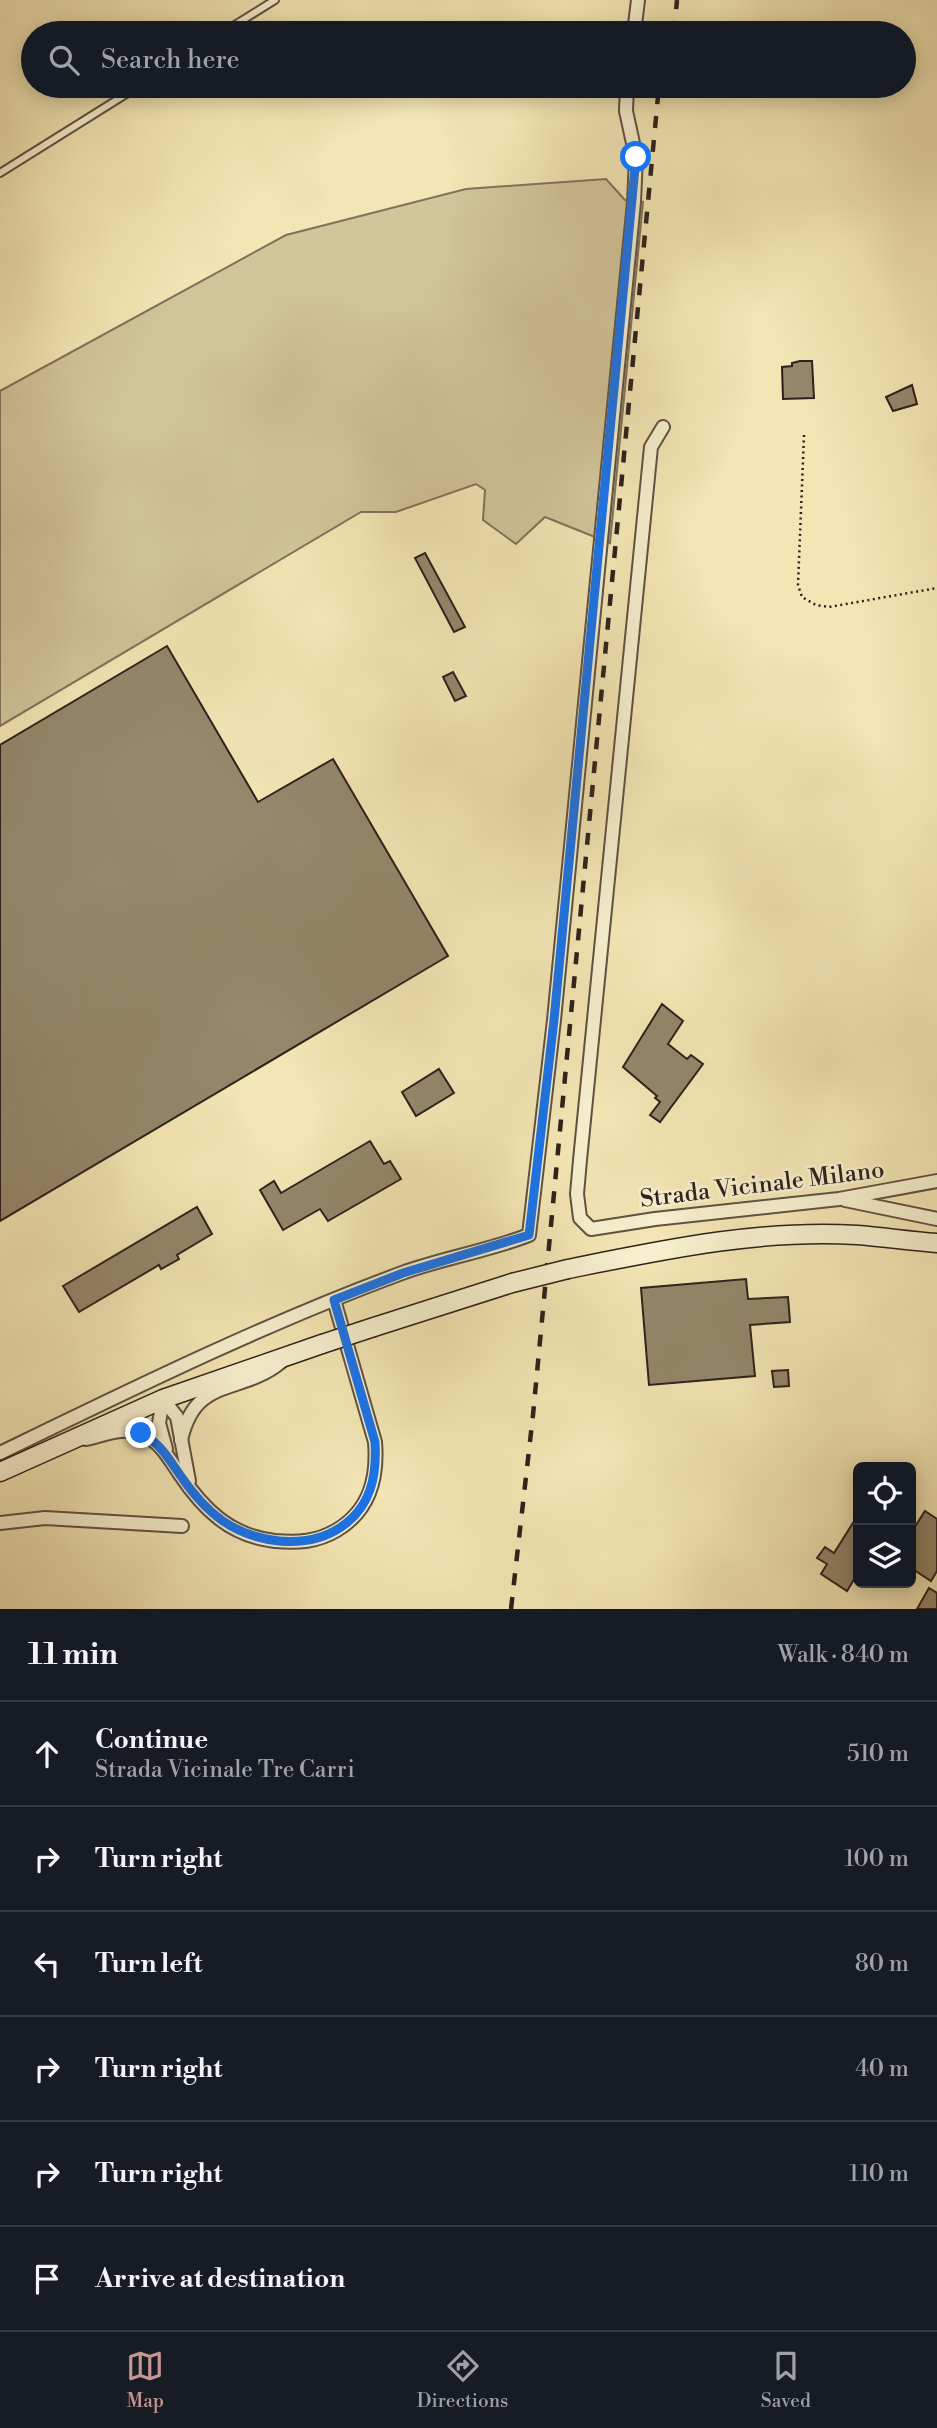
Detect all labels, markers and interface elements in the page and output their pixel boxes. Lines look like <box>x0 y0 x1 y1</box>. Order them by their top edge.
search box <box>21 21 916 98</box>
icon: search <box>45 41 83 79</box>
text: Search here <box>101 44 240 76</box>
route start <box>620 141 651 172</box>
street label: Strada Vicinale Milano <box>638 1155 886 1215</box>
route end <box>125 1417 156 1448</box>
map controls <box>853 1462 916 1588</box>
button: locate <box>853 1462 916 1525</box>
button: layers <box>853 1525 916 1588</box>
text: 11 min <box>28 1636 118 1674</box>
text: Walk · 840 m <box>778 1641 909 1669</box>
text: Continue <box>95 1724 208 1756</box>
icon: ahead <box>28 1735 66 1773</box>
text: 510 m <box>847 1740 909 1768</box>
text: Strada Vicinale Tre Carri <box>95 1756 355 1784</box>
icon: right <box>28 1840 66 1878</box>
text: Turn right <box>95 1843 223 1875</box>
text: 100 m <box>844 1845 909 1873</box>
icon: left <box>28 1945 66 1983</box>
text: Turn left <box>95 1948 203 1980</box>
text: 80 m <box>855 1950 909 1978</box>
icon: right <box>28 2050 66 2088</box>
text: Turn right <box>95 2053 223 2085</box>
text: 40 m <box>855 2055 909 2083</box>
icon: right <box>28 2155 66 2193</box>
text: Turn right <box>95 2158 223 2190</box>
text: 110 m <box>849 2160 909 2188</box>
icon: arrive <box>28 2260 66 2298</box>
text: Arrive at destination <box>95 2263 345 2295</box>
tab: Map <box>126 2347 164 2413</box>
tab: Directions <box>417 2347 508 2413</box>
tab: Saved <box>761 2347 811 2413</box>

